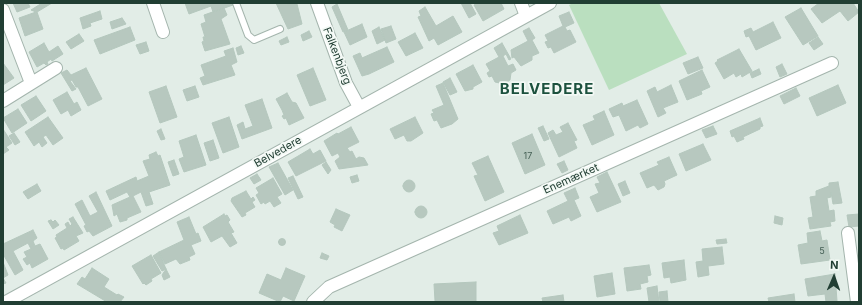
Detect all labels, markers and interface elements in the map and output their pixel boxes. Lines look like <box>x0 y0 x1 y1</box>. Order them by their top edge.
street label: Falkenbjerg <box>320 25 354 87</box>
district label: BELVEDERE <box>500 80 594 98</box>
street label: Belvedere <box>252 134 304 170</box>
house number: 17 <box>524 151 532 161</box>
street label: Enemærket <box>541 161 601 197</box>
house number: 5 <box>819 246 825 256</box>
north arrow <box>814 257 854 297</box>
text: N <box>830 258 839 272</box>

